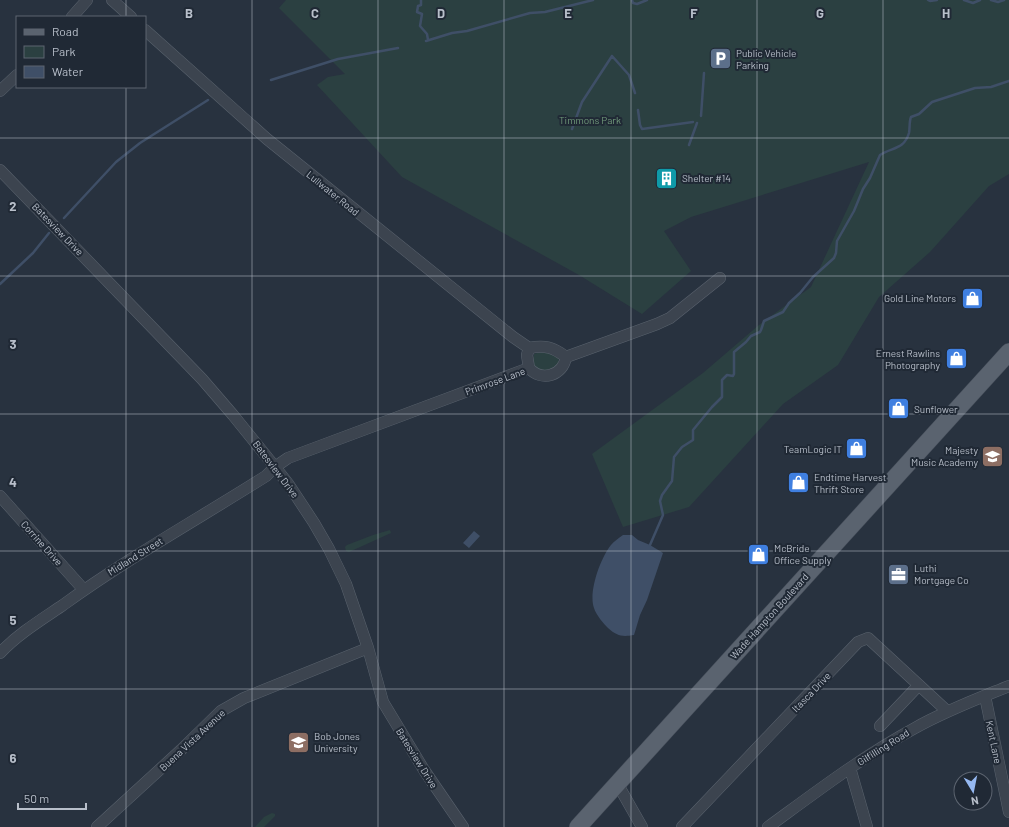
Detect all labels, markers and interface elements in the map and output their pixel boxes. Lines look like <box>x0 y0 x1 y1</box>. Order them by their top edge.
text: B <box>185 5 193 21</box>
text: C <box>311 5 319 21</box>
text: D <box>437 5 445 21</box>
text: E <box>564 5 572 21</box>
text: F <box>690 5 698 21</box>
text: G <box>816 5 824 21</box>
text: H <box>942 5 950 21</box>
legend <box>16 16 146 88</box>
text: Road <box>52 24 79 38</box>
text: Park <box>52 44 76 58</box>
parking icon: Public Vehicle Parking <box>708 46 734 72</box>
place label: Public Vehicle Parking <box>736 47 796 71</box>
text: Water <box>52 64 84 78</box>
park label: Timmons Park <box>559 114 621 126</box>
building icon: Shelter #14 <box>653 165 679 191</box>
street label: Lullwater Road <box>304 168 362 218</box>
place label: Shelter #14 <box>682 172 731 184</box>
text: 2 <box>9 198 17 214</box>
street label: Batesview Drive <box>30 200 86 258</box>
shop icon: Gold Line Motors <box>959 285 985 311</box>
place label: Gold Line Motors <box>884 292 956 304</box>
text: 3 <box>9 336 17 352</box>
shop icon: Ernest Rawlins Photography <box>943 346 969 372</box>
place label: Ernest Rawlins Photography <box>876 347 940 371</box>
street label: Primrose Lane <box>463 365 527 397</box>
shop icon: Sunflower <box>886 396 912 422</box>
place label: Sunflower <box>914 403 958 415</box>
shop icon: TeamLogic IT <box>844 436 870 462</box>
street label: Batesview Drive <box>251 438 301 500</box>
place label: TeamLogic IT <box>784 443 842 455</box>
school or university icon: Majesty Music Academy <box>980 443 1006 469</box>
place label: Majesty Music Academy <box>911 444 978 468</box>
shop icon: Endtime Harvest Thrift Store <box>785 470 811 496</box>
place label: Endtime Harvest Thrift Store <box>814 471 887 495</box>
text: 4 <box>9 474 17 490</box>
street label: Corrine Drive <box>19 518 65 568</box>
street label: Midland Street <box>105 534 165 578</box>
shop icon: McBride Office Supply <box>746 541 772 567</box>
place label: McBride Office Supply <box>774 542 832 566</box>
office icon: Luthi Mortgage Co <box>885 561 911 587</box>
place label: Luthi Mortgage Co <box>914 562 969 586</box>
street label: Wade Hampton Boulevard <box>727 571 811 661</box>
text: 5 <box>9 612 17 628</box>
street label: Itasca Drive <box>789 670 833 714</box>
street label: Buena Vista Avenue <box>157 707 227 773</box>
street label: Kent Lane <box>984 719 1004 765</box>
street label: Batesview Drive <box>394 726 440 790</box>
street label: Gilfilling Road <box>855 726 911 768</box>
school or university icon: Bob Jones University <box>286 729 312 755</box>
place label: Bob Jones University <box>314 730 360 754</box>
text: 6 <box>10 750 17 766</box>
north arrow <box>953 771 993 811</box>
scale bar <box>18 785 86 811</box>
text: 50 m <box>24 791 49 805</box>
text: N <box>970 794 980 808</box>

